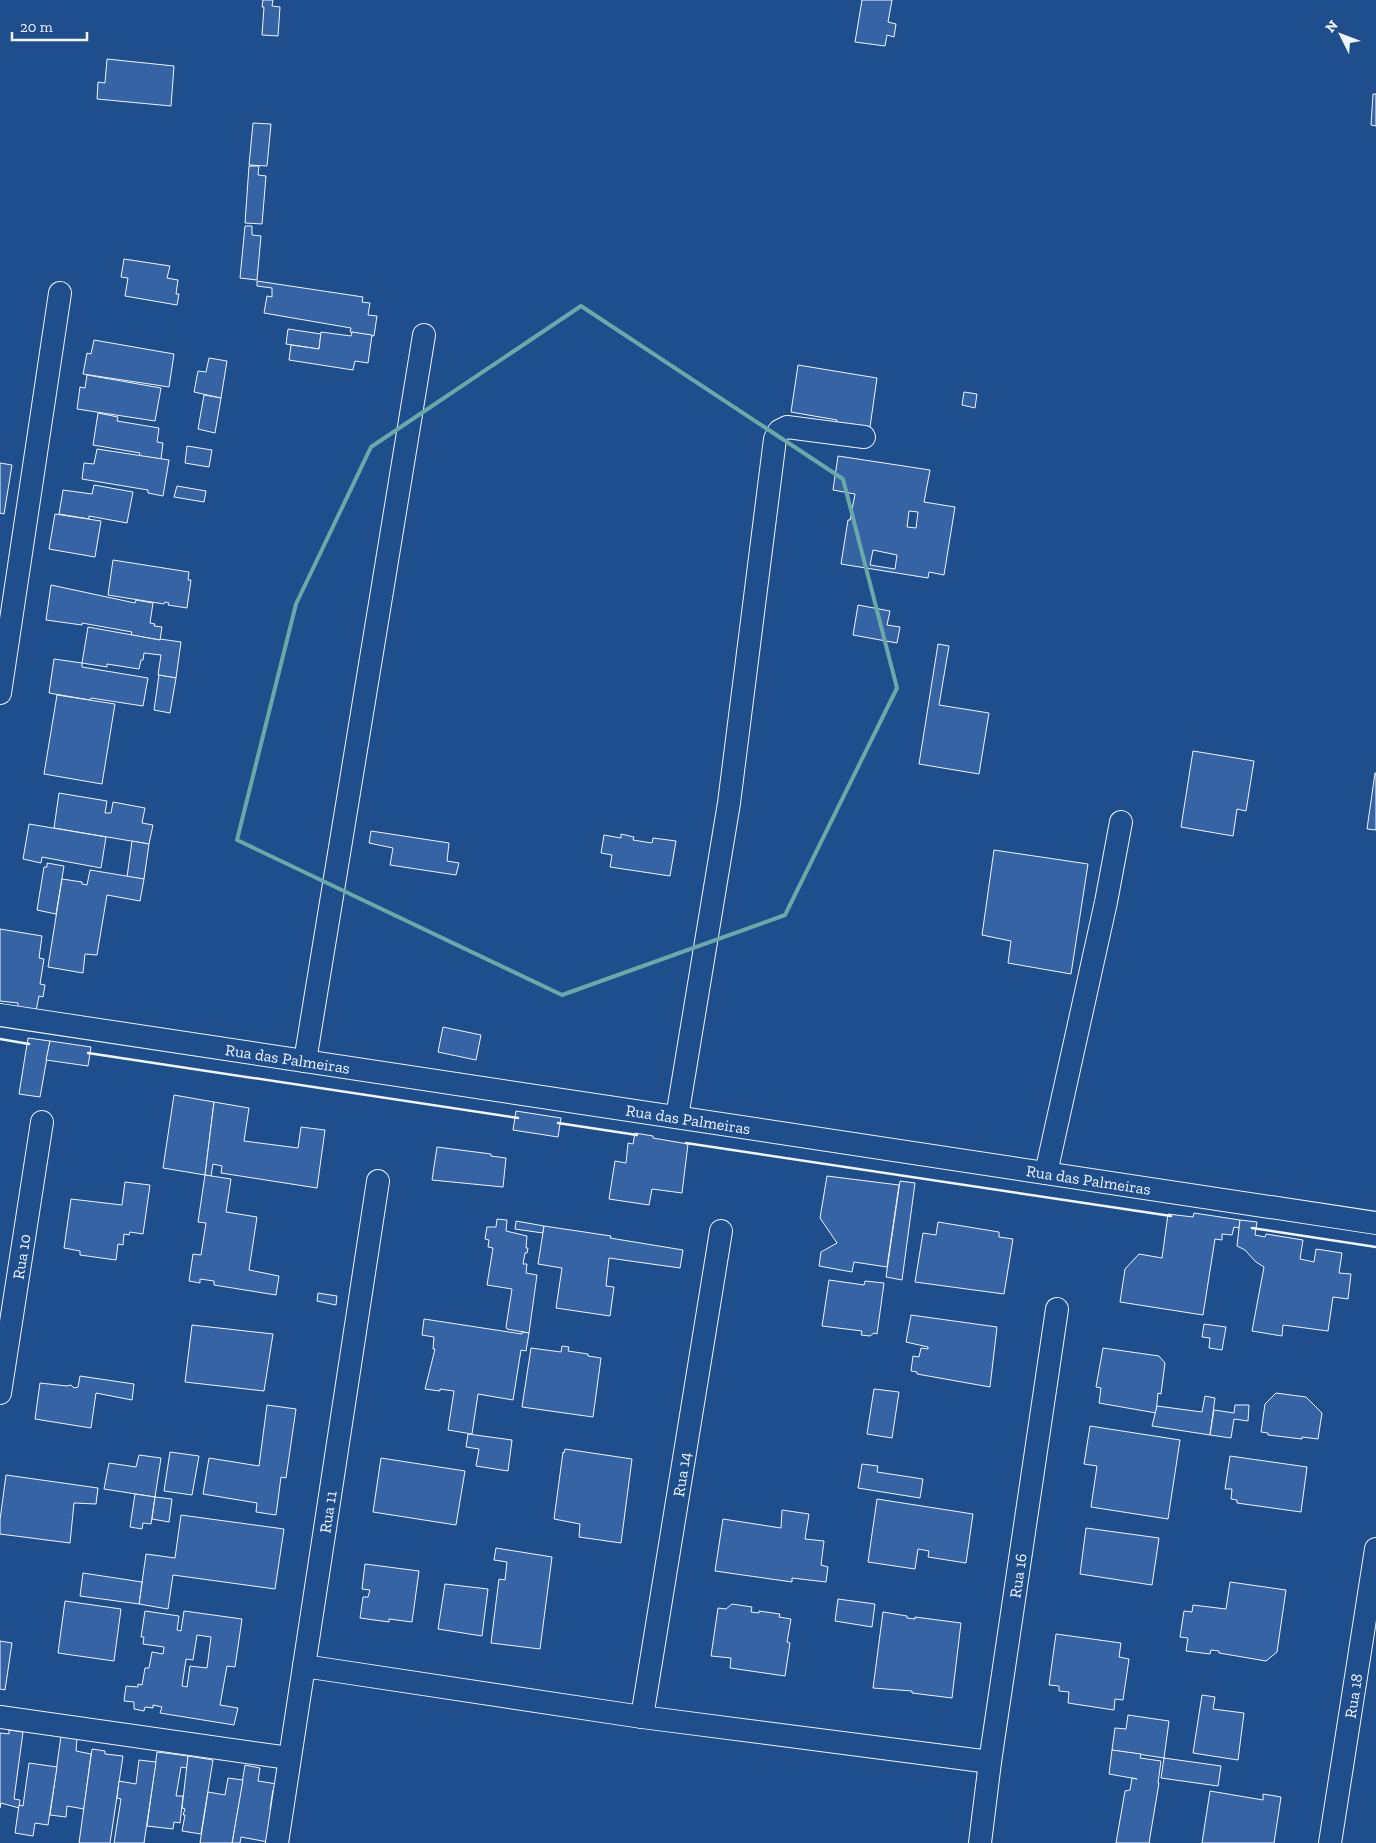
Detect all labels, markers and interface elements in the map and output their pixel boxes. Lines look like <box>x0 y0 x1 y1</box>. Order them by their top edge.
scale bar <box>12 10 88 42</box>
north arrow <box>1316 10 1366 60</box>
text: N <box>1322 17 1342 36</box>
text: 20 m <box>20 18 53 36</box>
street label: Rua das Palmeiras <box>224 1040 351 1077</box>
street label: Rua das Palmeiras <box>625 1100 752 1138</box>
street label: Rua das Palmeiras <box>1025 1161 1152 1198</box>
street label: Rua 10 <box>8 1233 34 1281</box>
street label: Rua 14 <box>668 1450 695 1498</box>
street label: Rua 11 <box>315 1489 340 1534</box>
street label: Rua 16 <box>1005 1552 1030 1599</box>
street label: Rua 18 <box>1340 1672 1366 1719</box>

